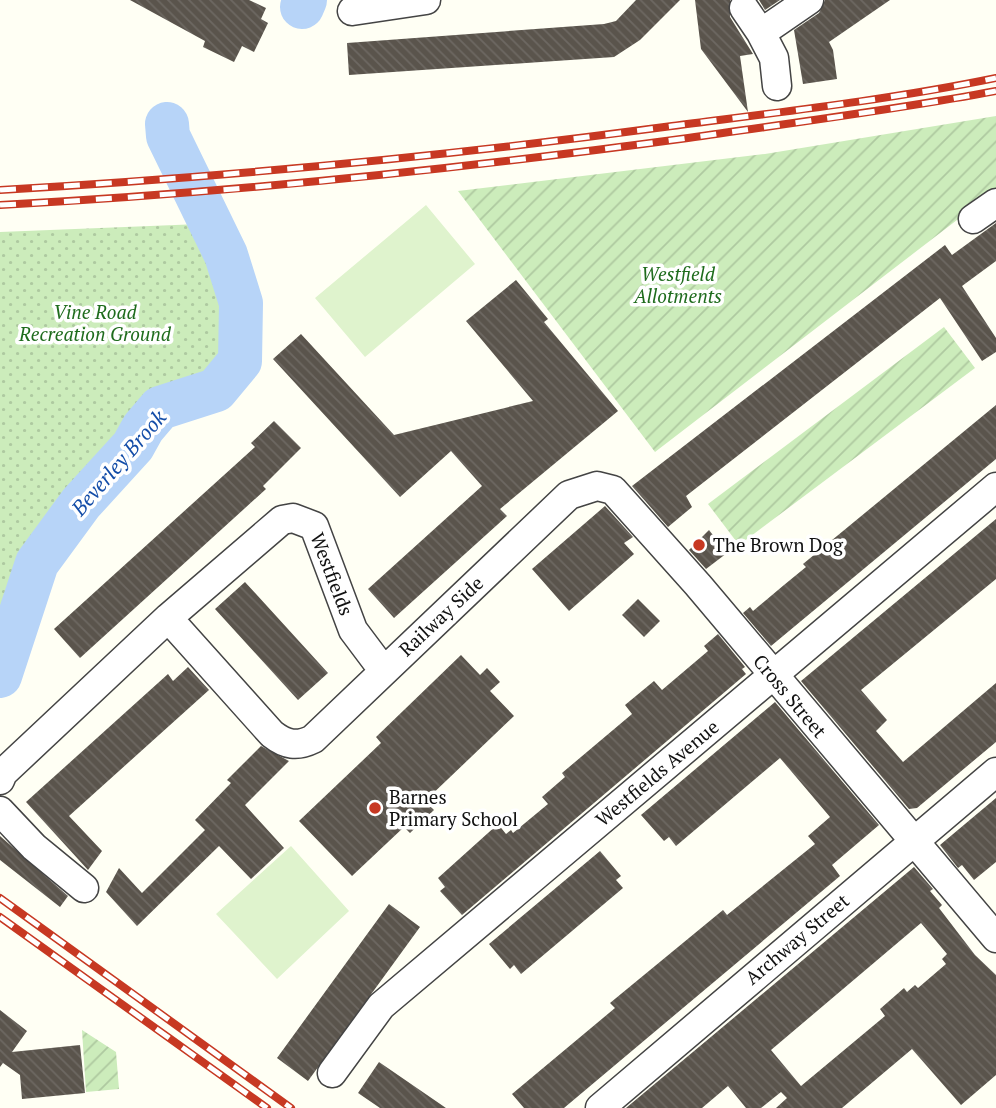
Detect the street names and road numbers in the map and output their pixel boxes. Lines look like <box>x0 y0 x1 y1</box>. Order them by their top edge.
street label: Westfields <box>305 529 360 619</box>
street label: Railway Side <box>393 570 488 661</box>
street label: Cross Street <box>748 649 833 743</box>
street label: Westfields Avenue <box>590 714 723 831</box>
street label: Archway Street <box>739 888 854 990</box>

